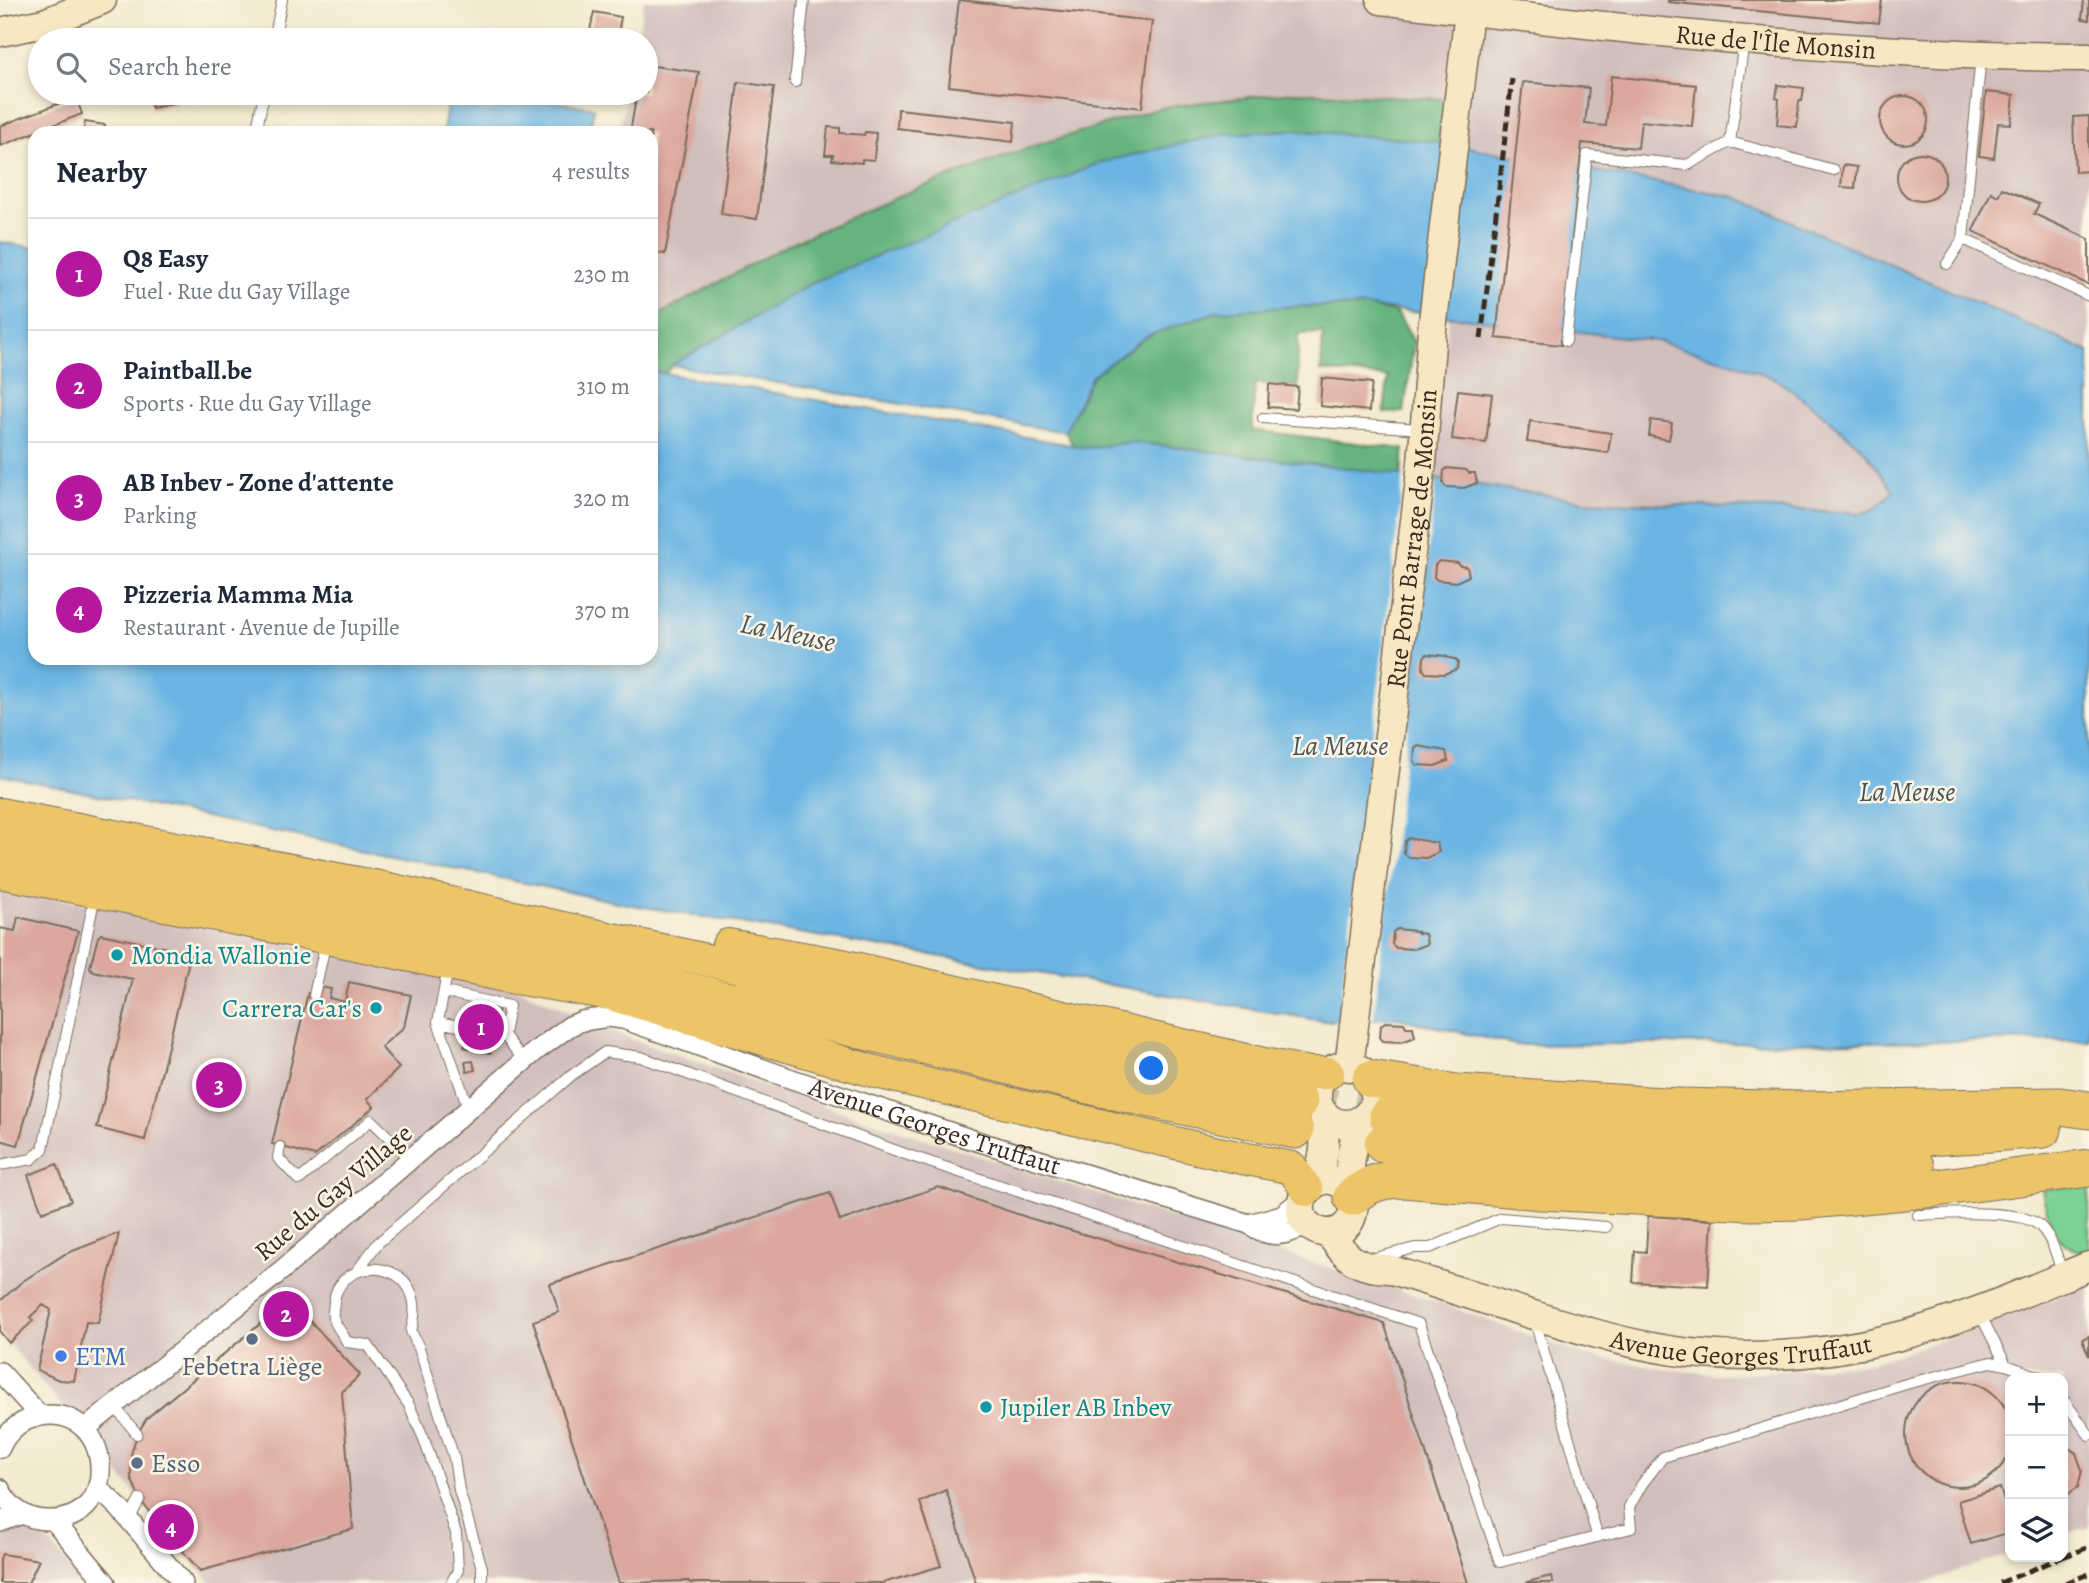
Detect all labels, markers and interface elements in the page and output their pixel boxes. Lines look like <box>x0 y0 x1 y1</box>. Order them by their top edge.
street label: Rue de l'Île Monsin <box>1674 17 1877 68</box>
search box <box>28 28 658 105</box>
icon: search <box>52 48 90 86</box>
text: Search here <box>108 49 232 84</box>
text: Nearby <box>56 152 147 192</box>
text: 4 results <box>552 156 630 187</box>
text: Q8 Easy <box>123 241 208 276</box>
text: 1 <box>75 259 83 290</box>
text: 230 m <box>574 259 630 290</box>
text: Fuel · Rue du Gay Village <box>123 276 350 307</box>
text: Paintball.be <box>123 353 252 388</box>
text: 2 <box>73 371 85 402</box>
text: 310 m <box>577 371 630 402</box>
text: Sports · Rue du Gay Village <box>123 388 372 419</box>
street label: Rue Pont Barrage de Monsin <box>1378 388 1446 690</box>
text: AB Inbev - Zone d'attente <box>123 465 394 500</box>
text: 3 <box>74 483 84 514</box>
text: 320 m <box>574 483 630 514</box>
text: Parking <box>123 500 197 531</box>
text: Pizzeria Mamma Mia <box>123 577 353 612</box>
text: 4 <box>74 595 84 626</box>
text: 370 m <box>575 595 630 626</box>
water label: La Meuse <box>737 604 839 662</box>
text: Restaurant · Avenue de Jupille <box>123 612 400 643</box>
water label: La Meuse <box>1292 727 1388 765</box>
water label: La Meuse <box>1859 773 1955 811</box>
place label: Mondia Wallonie <box>131 938 311 973</box>
marker: Mondia Wallonie <box>109 947 125 963</box>
place label: Carrera Car's <box>222 991 362 1026</box>
marker: Carrera Car's <box>368 1000 384 1016</box>
pin: 1 <box>458 1001 504 1053</box>
your location <box>1134 1051 1168 1085</box>
pin: 3 <box>196 1059 242 1111</box>
street label: Avenue Georges Truffaut <box>803 1069 1065 1184</box>
street label: Rue du Gay Village <box>247 1116 420 1269</box>
pin: 2 <box>263 1288 309 1340</box>
street label: Avenue Georges Truffaut <box>1606 1321 1875 1374</box>
marker: Febetra Liège <box>244 1331 260 1347</box>
place label: ETM <box>75 1339 127 1374</box>
marker: ETM <box>53 1348 69 1364</box>
place label: Febetra Liège <box>182 1349 322 1384</box>
map controls <box>2005 1373 2068 1562</box>
button: + <box>2005 1373 2068 1436</box>
place label: Jupiler AB Inbev <box>1000 1390 1172 1425</box>
marker: Jupiler AB Inbev <box>978 1399 994 1415</box>
button: − <box>2005 1436 2068 1499</box>
place label: Esso <box>151 1446 200 1481</box>
marker: Esso <box>129 1455 145 1471</box>
button: layers <box>2005 1499 2068 1562</box>
pin: 4 <box>148 1501 194 1553</box>

